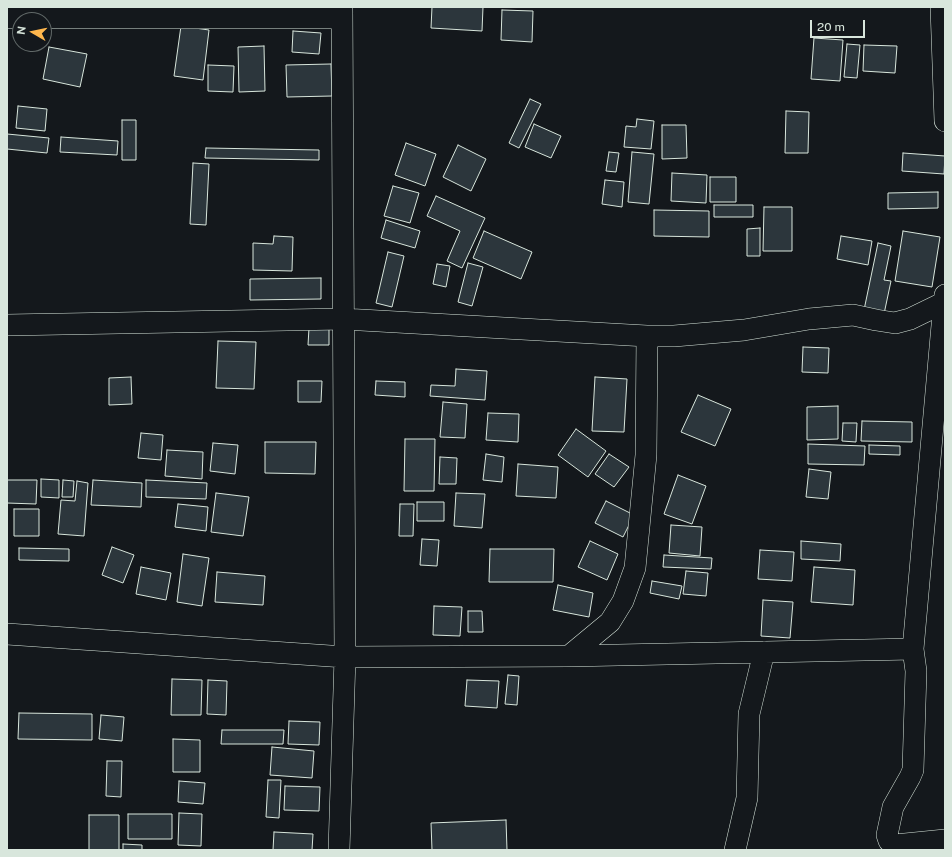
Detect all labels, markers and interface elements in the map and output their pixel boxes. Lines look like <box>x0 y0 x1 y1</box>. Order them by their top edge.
north arrow <box>12 12 52 52</box>
scale bar <box>812 12 867 38</box>
text: 20 m <box>817 20 845 34</box>
text: N <box>15 25 28 35</box>

